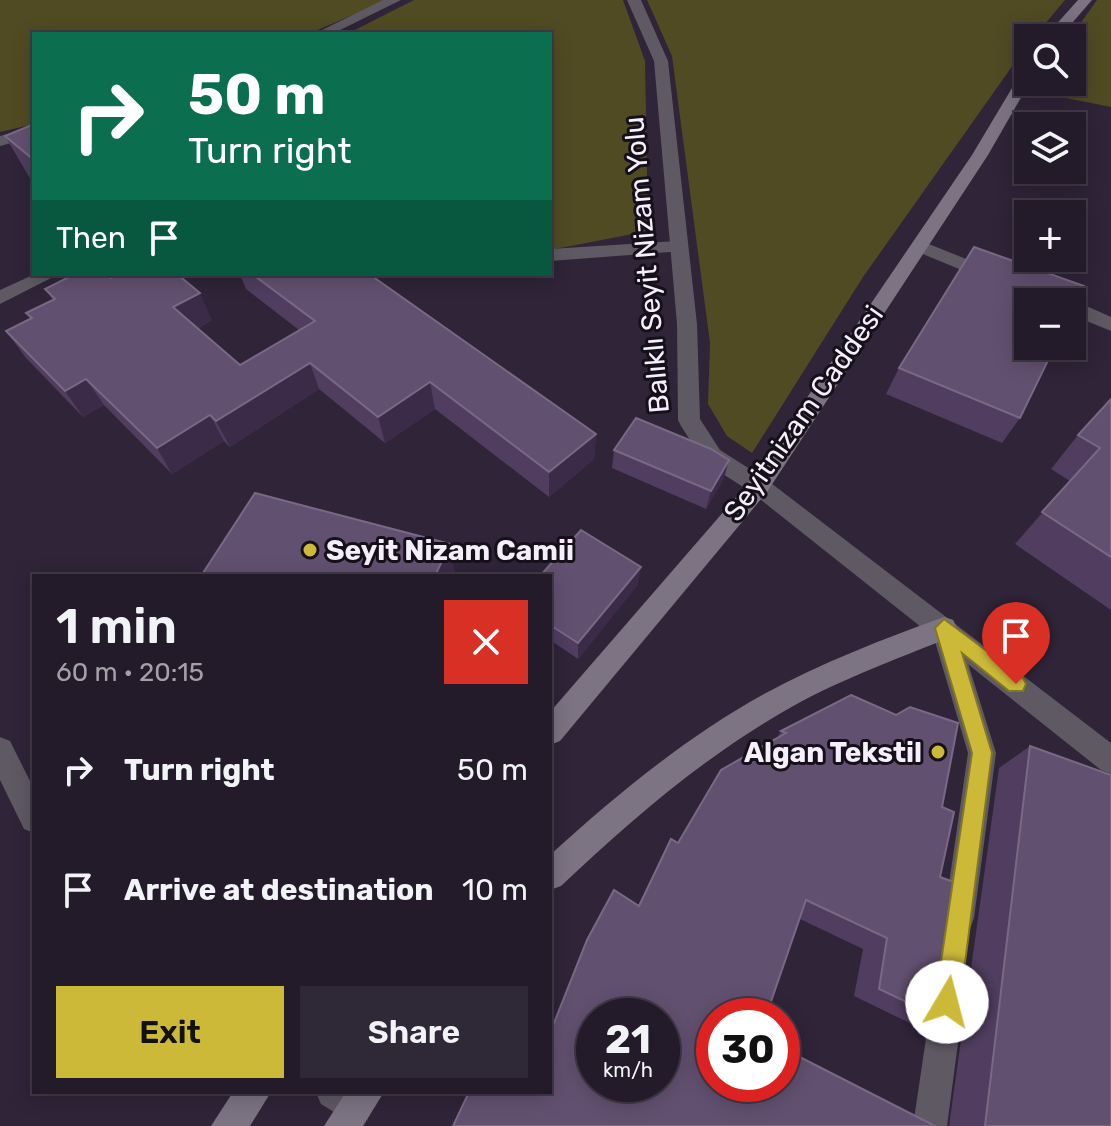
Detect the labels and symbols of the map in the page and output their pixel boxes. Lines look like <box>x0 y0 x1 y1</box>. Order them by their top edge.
street label: Balıklı Seyit Nizam Yolu <box>617 115 676 415</box>
street label: Seyitnizam Caddesi <box>717 299 890 527</box>
place label: Seyit Nizam Camii <box>326 534 574 567</box>
marker: Seyit Nizam Camii <box>301 541 319 559</box>
pin <box>982 602 1050 684</box>
place label: Algan Tekstil <box>744 736 922 769</box>
marker: Algan Tekstil <box>929 743 947 761</box>
position arrow <box>905 960 989 1044</box>
speed limit sign: 30 <box>696 998 800 1102</box>

